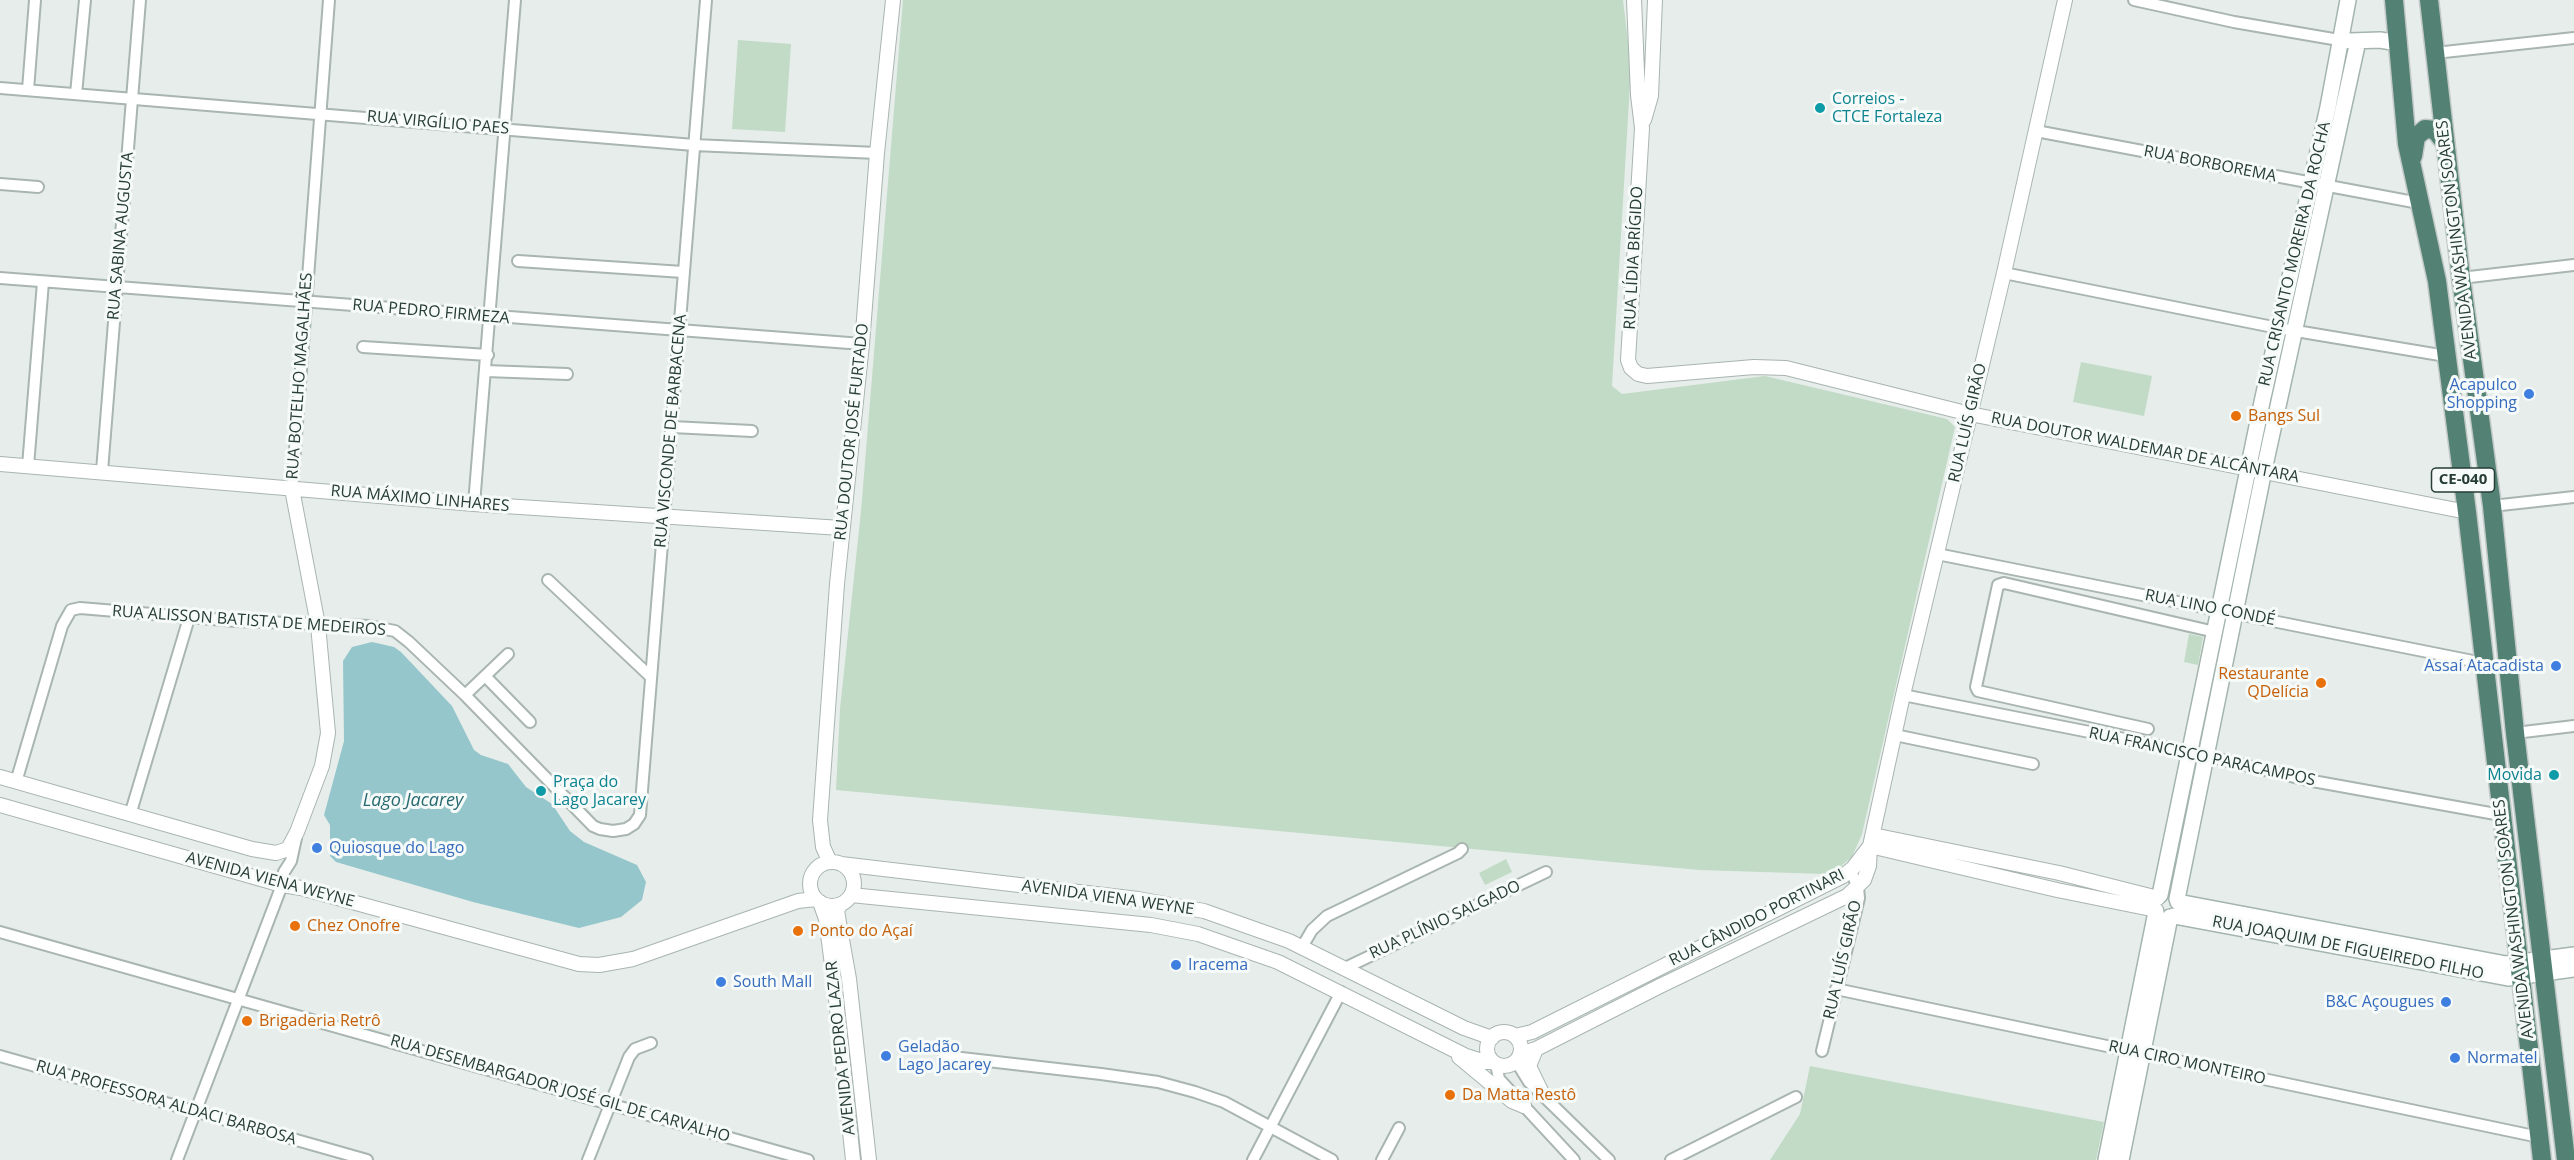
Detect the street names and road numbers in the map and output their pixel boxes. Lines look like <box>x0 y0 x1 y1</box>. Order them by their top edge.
street label: RUA VIRGÍLIO PAES <box>366 107 510 139</box>
street label: AVENIDA WASHINGTON SOARES <box>2433 119 2481 361</box>
street label: RUA CRISANTO MOREIRA DA ROCHA <box>2255 120 2335 388</box>
street label: RUA BORBOREMA <box>2142 142 2278 186</box>
street label: RUA SABINA AUGUSTA <box>104 151 138 321</box>
street label: RUA LÍDIA BRÍGIDO <box>1621 186 1647 330</box>
street label: RUA BOTELHO MAGALHÃES <box>283 272 317 480</box>
street label: RUA PEDRO FIRMEZA <box>352 296 510 328</box>
street label: RUA VISCONDE DE BARBACENA <box>651 313 691 549</box>
street label: RUA DOUTOR JOSÉ FURTADO <box>831 323 873 541</box>
street label: RUA LUÍS GIRÃO <box>1945 362 1991 484</box>
street label: RUA DOUTOR WALDEMAR DE ALCÂNTARA <box>1989 409 2301 487</box>
road number: CE-040 <box>2432 468 2494 492</box>
street label: RUA MÁXIMO LINHARES <box>330 482 510 516</box>
street label: RUA LINO CONDÉ <box>2143 586 2277 630</box>
street label: RUA ALISSON BATISTA DE MEDEIROS <box>111 602 387 640</box>
street label: RUA FRANCISCO PARACAMPOS <box>2087 724 2317 790</box>
street label: AVENIDA WASHINGTON SOARES <box>2490 798 2538 1040</box>
street label: AVENIDA VIENA WEYNE <box>184 848 356 912</box>
street label: RUA CÂNDIDO PORTINARI <box>1666 865 1848 971</box>
street label: AVENIDA VIENA WEYNE <box>1021 876 1195 920</box>
street label: RUA PLÍNIO SALGADO <box>1366 877 1524 963</box>
street label: RUA LUÍS GIRÃO <box>1820 899 1866 1021</box>
street label: RUA JOAQUIM DE FIGUEIREDO FILHO <box>2211 912 2485 984</box>
street label: AVENIDA PEDRO LAZAR <box>822 960 860 1136</box>
street label: RUA DESEMBARGADOR JOSÉ GIL DE CARVALHO <box>388 1031 732 1147</box>
street label: RUA CIRO MONTEIRO <box>2107 1037 2267 1089</box>
street label: RUA PROFESSORA ALDACI BARBOSA <box>34 1057 298 1149</box>

